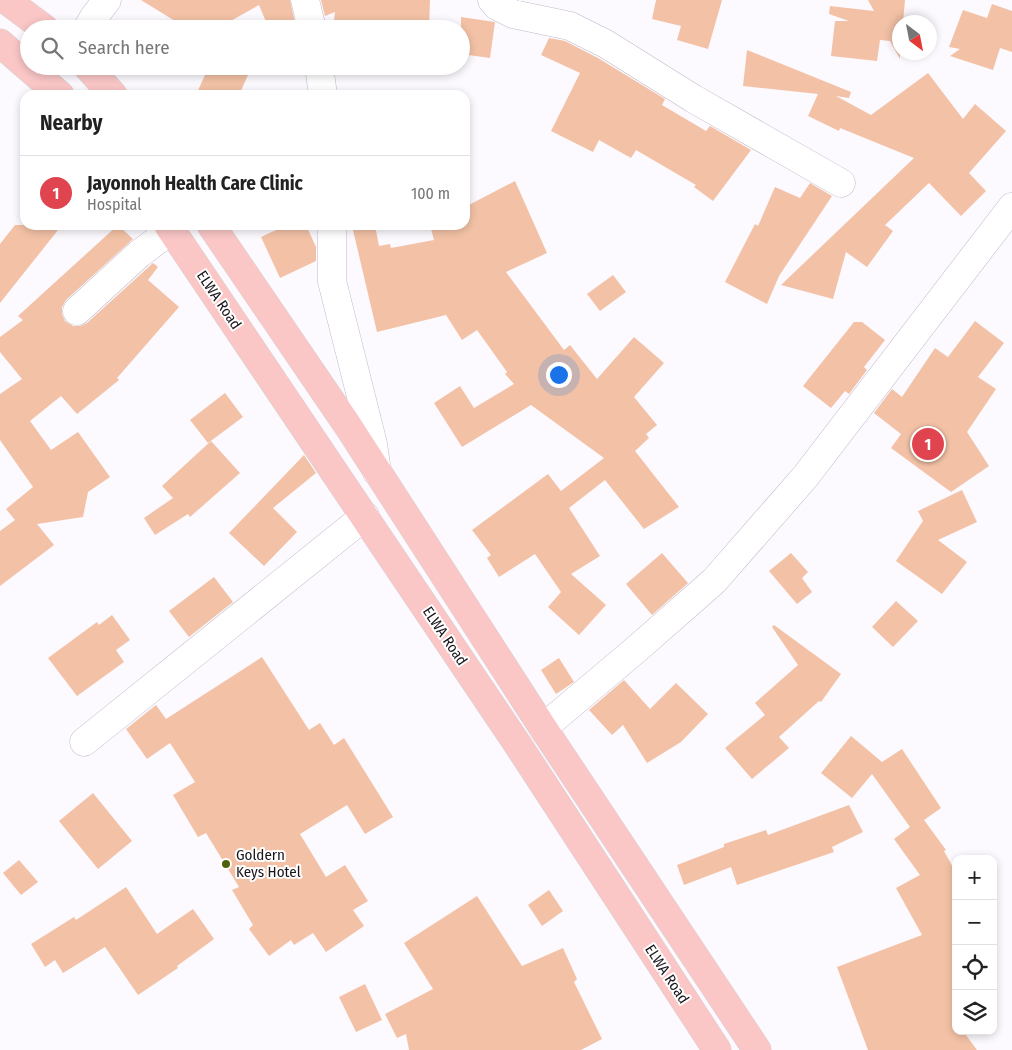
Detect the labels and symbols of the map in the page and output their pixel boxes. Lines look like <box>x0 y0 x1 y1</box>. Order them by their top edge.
north arrow <box>892 15 937 60</box>
street label: ELWA Road <box>193 267 245 333</box>
your location <box>546 362 572 388</box>
pin: 1 <box>912 425 944 463</box>
street label: ELWA Road <box>419 603 471 669</box>
place label: Goldern Keys Hotel <box>236 846 301 881</box>
marker: Goldern Keys Hotel <box>220 858 232 870</box>
street label: ELWA Road <box>641 941 693 1007</box>

